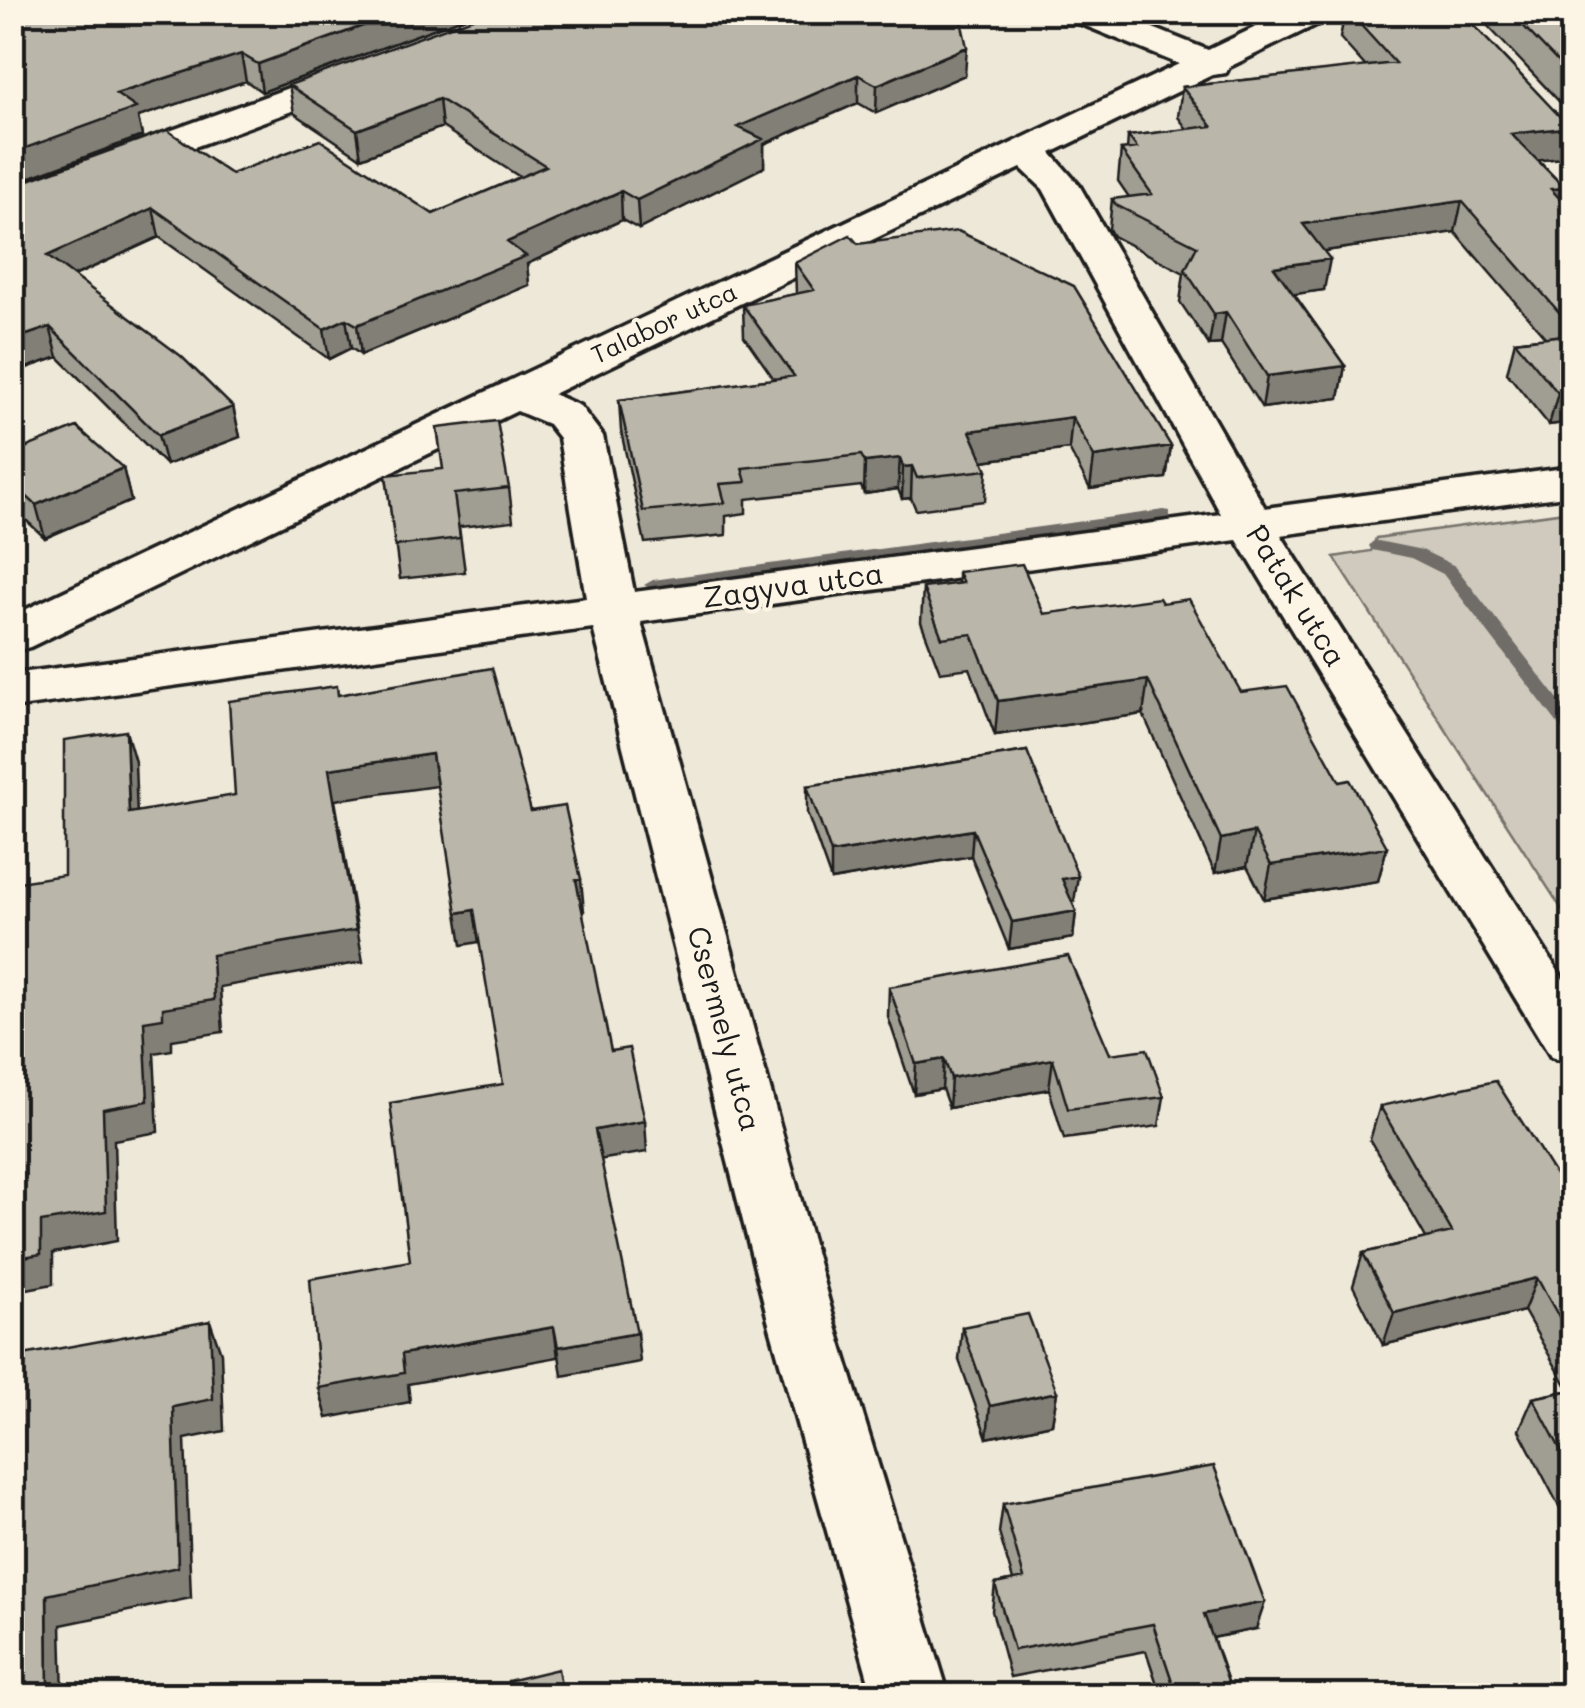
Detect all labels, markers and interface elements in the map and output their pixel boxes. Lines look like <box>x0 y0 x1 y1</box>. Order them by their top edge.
street label: Talabor utca <box>585 274 742 370</box>
street label: Patak utca <box>1238 516 1357 674</box>
street label: Zagyva utca <box>700 552 886 616</box>
street label: Csermely utca <box>679 921 773 1135</box>

